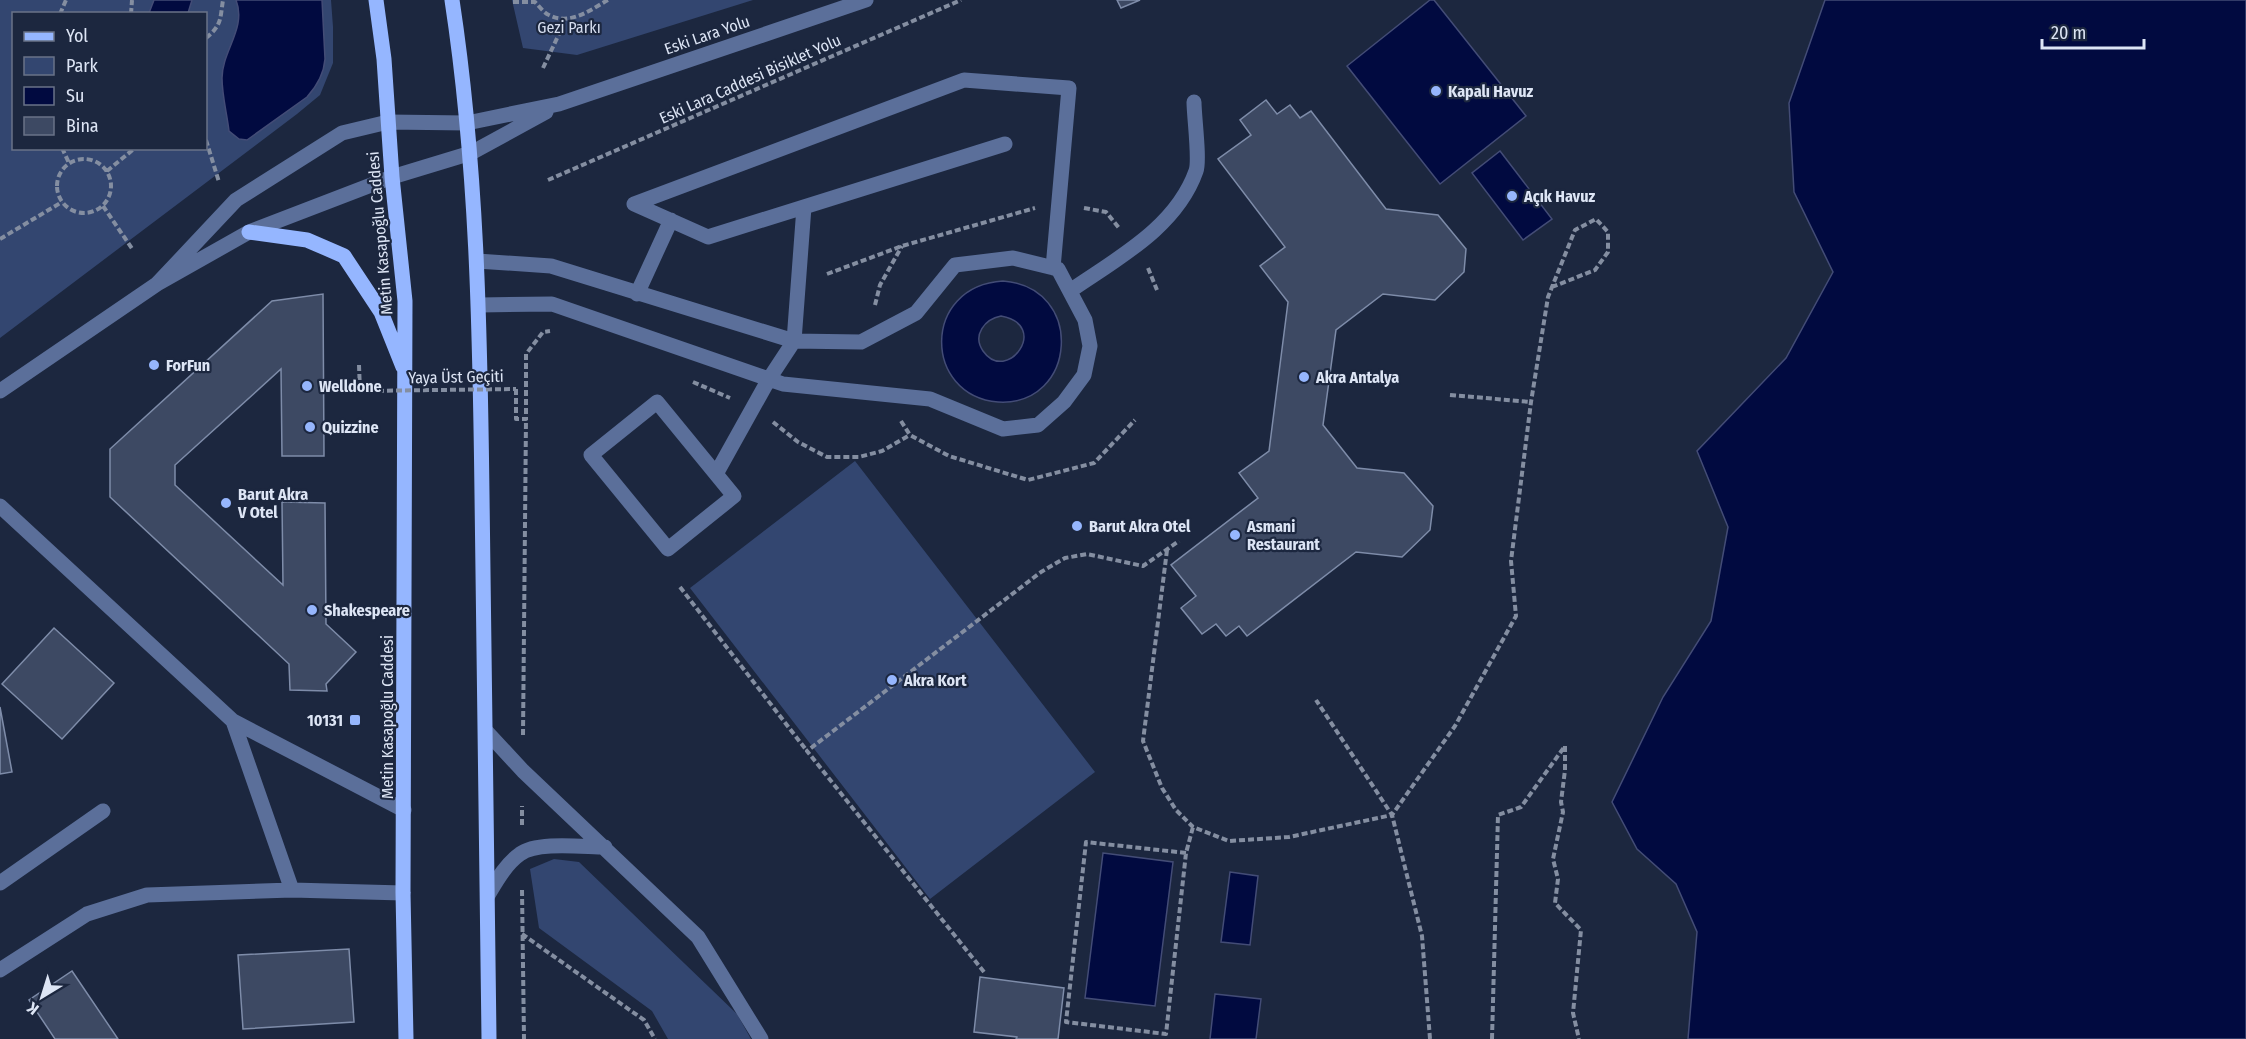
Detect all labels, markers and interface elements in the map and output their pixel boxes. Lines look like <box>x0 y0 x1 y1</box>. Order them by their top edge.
legend <box>12 12 207 150</box>
street label: Eski Lara Yolu <box>662 12 752 58</box>
scale bar <box>2042 12 2144 50</box>
park label: Gezi Parkı <box>537 18 601 37</box>
text: 20 m <box>2051 22 2086 44</box>
text: Yol <box>66 25 88 47</box>
street label: Eski Lara Caddesi Bisiklet Yolu <box>656 30 844 128</box>
text: Park <box>66 55 99 77</box>
place label: Kapalı Havuz <box>1448 82 1533 101</box>
marker: Kapalı Havuz <box>1429 84 1443 98</box>
text: Su <box>66 85 84 107</box>
text: Bina <box>66 115 99 137</box>
street label: Metin Kasapoğlu Caddesi <box>363 151 397 315</box>
place label: Açık Havuz <box>1523 187 1595 207</box>
marker: Açık Havuz <box>1505 189 1519 203</box>
place label: ForFun <box>166 356 210 375</box>
marker: ForFun <box>147 358 161 372</box>
street label: Yaya Üst Geçiti <box>408 367 504 387</box>
place label: Akra Antalya <box>1315 368 1399 387</box>
marker: Akra Antalya <box>1297 370 1311 384</box>
place label: Welldone <box>319 377 382 396</box>
marker: Welldone <box>300 379 314 393</box>
place label: Quizzine <box>322 418 379 437</box>
marker: Quizzine <box>303 420 317 434</box>
place label: Barut Akra V Otel <box>237 485 308 522</box>
marker: Barut Akra V Otel <box>219 496 233 510</box>
place label: Barut Akra Otel <box>1089 517 1191 536</box>
place label: Asmani Restaurant <box>1246 517 1320 554</box>
marker: Barut Akra Otel <box>1070 519 1084 533</box>
marker: Asmani Restaurant <box>1228 528 1242 542</box>
place label: Shakespeare <box>324 601 410 620</box>
marker: Shakespeare <box>305 603 319 617</box>
street label: Metin Kasapoğlu Caddesi <box>378 635 397 799</box>
place label: Akra Kort <box>903 671 967 690</box>
marker: Akra Kort <box>885 673 899 687</box>
place label: 10131 <box>307 711 343 730</box>
marker: 10131 <box>348 713 362 727</box>
north arrow <box>12 967 72 1027</box>
text: K <box>23 998 43 1019</box>

